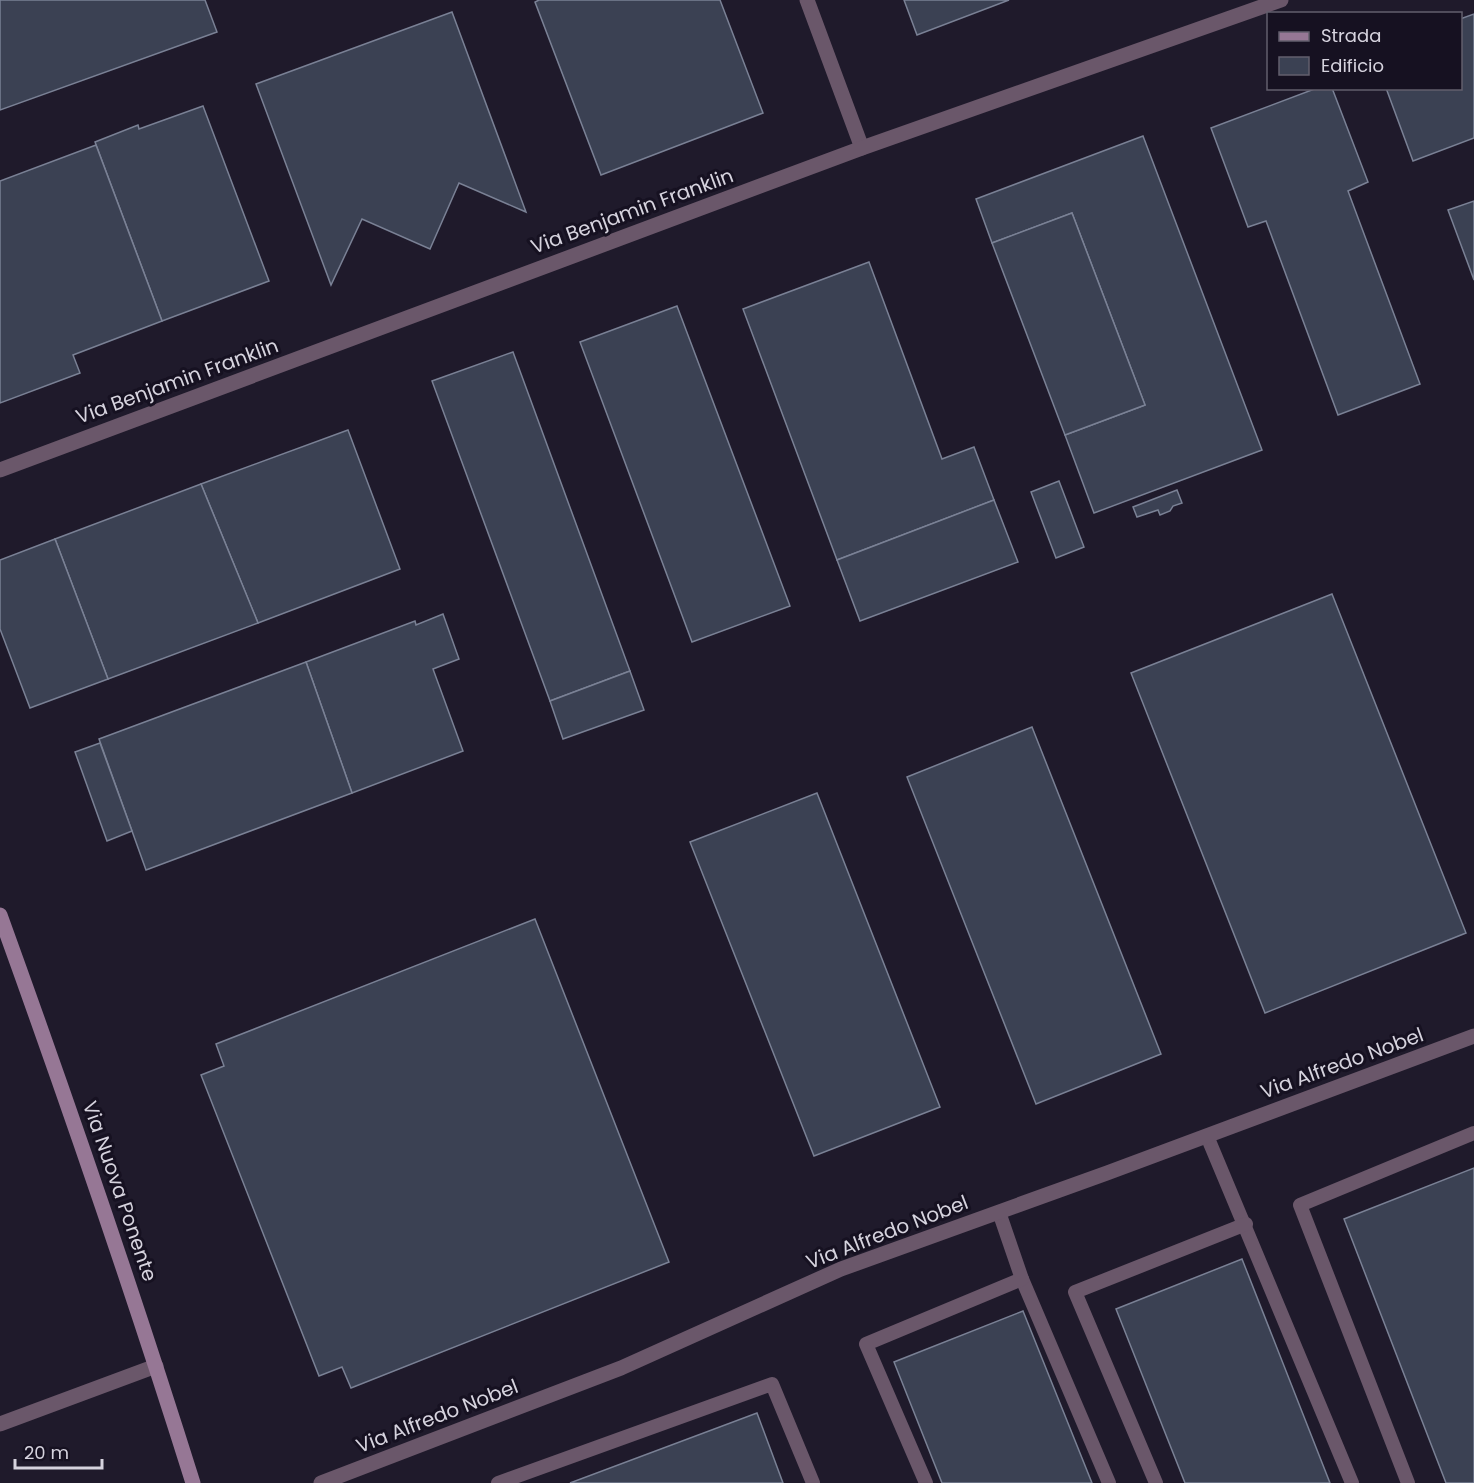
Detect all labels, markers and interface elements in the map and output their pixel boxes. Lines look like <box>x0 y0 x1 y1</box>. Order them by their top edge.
legend <box>1267 12 1462 90</box>
text: Strada <box>1321 23 1381 48</box>
text: Edificio <box>1321 53 1384 78</box>
street label: Via Benjamin Franklin <box>527 161 737 261</box>
street label: Via Benjamin Franklin <box>72 331 282 431</box>
street label: Via Alfredo Nobel <box>1257 1021 1427 1105</box>
street label: Via Nuova Ponente <box>76 1097 164 1285</box>
street label: Via Alfredo Nobel <box>802 1188 972 1276</box>
street label: Via Alfredo Nobel <box>352 1372 522 1460</box>
scale bar <box>15 1432 102 1470</box>
text: 20 m <box>24 1440 69 1465</box>

